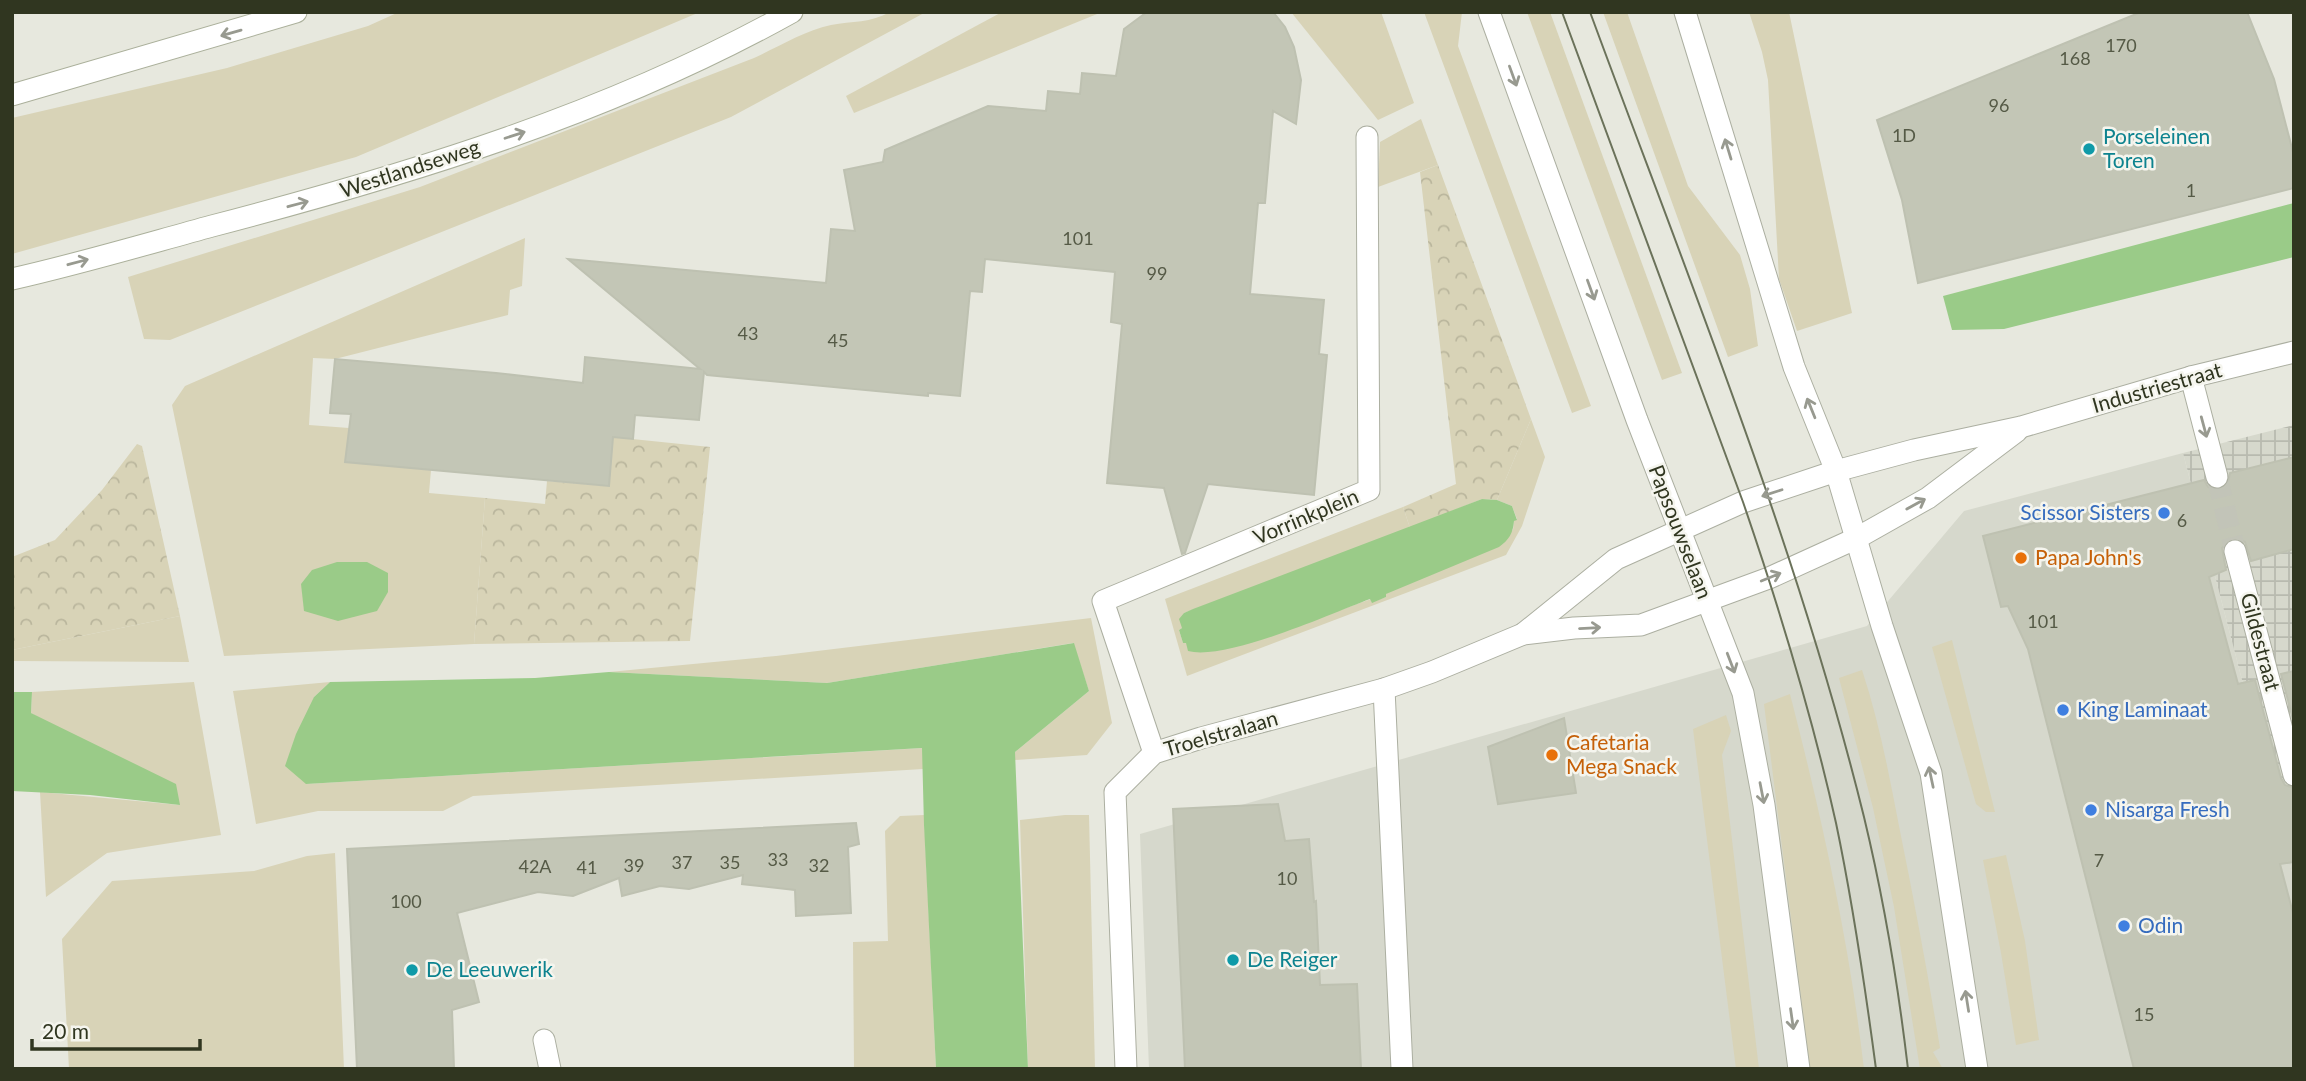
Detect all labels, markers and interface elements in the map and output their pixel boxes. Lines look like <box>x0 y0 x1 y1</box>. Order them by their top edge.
one-way arrow <box>220 27 242 40</box>
house number: 170 <box>2105 34 2137 56</box>
house number: 168 <box>2059 47 2091 69</box>
one-way arrow <box>1507 65 1520 87</box>
house number: 96 <box>1989 94 2009 116</box>
place label: Porseleinen Toren <box>2103 123 2210 172</box>
house number: 1D <box>1892 124 1916 146</box>
one-way arrow <box>504 128 526 140</box>
street label: Westlandseweg <box>336 133 483 202</box>
one-way arrow <box>1720 138 1733 160</box>
marker: Porseleinen Toren <box>2081 141 2097 157</box>
house number: 1 <box>2186 179 2196 201</box>
one-way arrow <box>287 196 309 209</box>
house number: 101 <box>1062 227 1094 249</box>
one-way arrow <box>67 255 89 268</box>
house number: 99 <box>1147 262 1167 284</box>
one-way arrow <box>1585 279 1598 301</box>
house number: 43 <box>738 322 758 344</box>
house number: 45 <box>828 329 848 351</box>
street label: Industriestraat <box>2089 356 2225 417</box>
one-way arrow <box>1803 398 1816 420</box>
one-way arrow <box>2198 416 2211 438</box>
street label: Papsouwselaan <box>1644 461 1718 602</box>
street label: Vorrinkplein <box>1249 482 1362 549</box>
one-way arrow <box>1761 488 1783 500</box>
one-way arrow <box>1905 497 1926 510</box>
place label: Scissor Sisters <box>2020 499 2150 524</box>
marker: Scissor Sisters <box>2156 505 2172 521</box>
house number: 6 <box>2177 509 2187 531</box>
place label: Papa John's <box>2035 544 2142 569</box>
marker: Papa John's <box>2013 550 2029 566</box>
one-way arrow <box>1760 569 1782 582</box>
street label: Gildestraat <box>2236 590 2287 694</box>
house number: 101 <box>2027 610 2059 632</box>
one-way arrow <box>1579 621 1602 634</box>
one-way arrow <box>1725 651 1738 673</box>
place label: King Laminaat <box>2077 696 2208 721</box>
marker: King Laminaat <box>2055 702 2071 718</box>
street label: Troelstralaan <box>1161 704 1280 761</box>
place label: Cafetaria Mega Snack <box>1566 729 1677 778</box>
marker: Cafetaria Mega Snack <box>1544 747 1560 763</box>
one-way arrow <box>1923 766 1937 789</box>
one-way arrow <box>1756 781 1769 804</box>
place label: Nisarga Fresh <box>2105 796 2230 821</box>
marker: Nisarga Fresh <box>2083 802 2099 818</box>
house number: 33 <box>768 848 788 870</box>
house number: 7 <box>2094 849 2104 871</box>
house number: 37 <box>672 851 692 873</box>
house number: 35 <box>720 851 740 873</box>
house number: 39 <box>624 854 644 876</box>
house number: 32 <box>809 854 829 876</box>
house number: 42A <box>518 855 552 877</box>
house number: 41 <box>577 856 597 878</box>
house number: 10 <box>1277 867 1297 889</box>
house number: 100 <box>390 890 422 912</box>
place label: Odin <box>2138 912 2183 937</box>
marker: Odin <box>2116 918 2132 934</box>
place label: De Reiger <box>1247 946 1338 971</box>
marker: De Reiger <box>1225 952 1241 968</box>
place label: De Leeuwerik <box>426 956 553 981</box>
marker: De Leeuwerik <box>404 962 420 978</box>
one-way arrow <box>1960 990 1973 1013</box>
house number: 15 <box>2134 1003 2154 1025</box>
scale bar <box>32 1007 200 1052</box>
one-way arrow <box>1786 1007 1799 1029</box>
text: 20 m <box>42 1018 89 1043</box>

